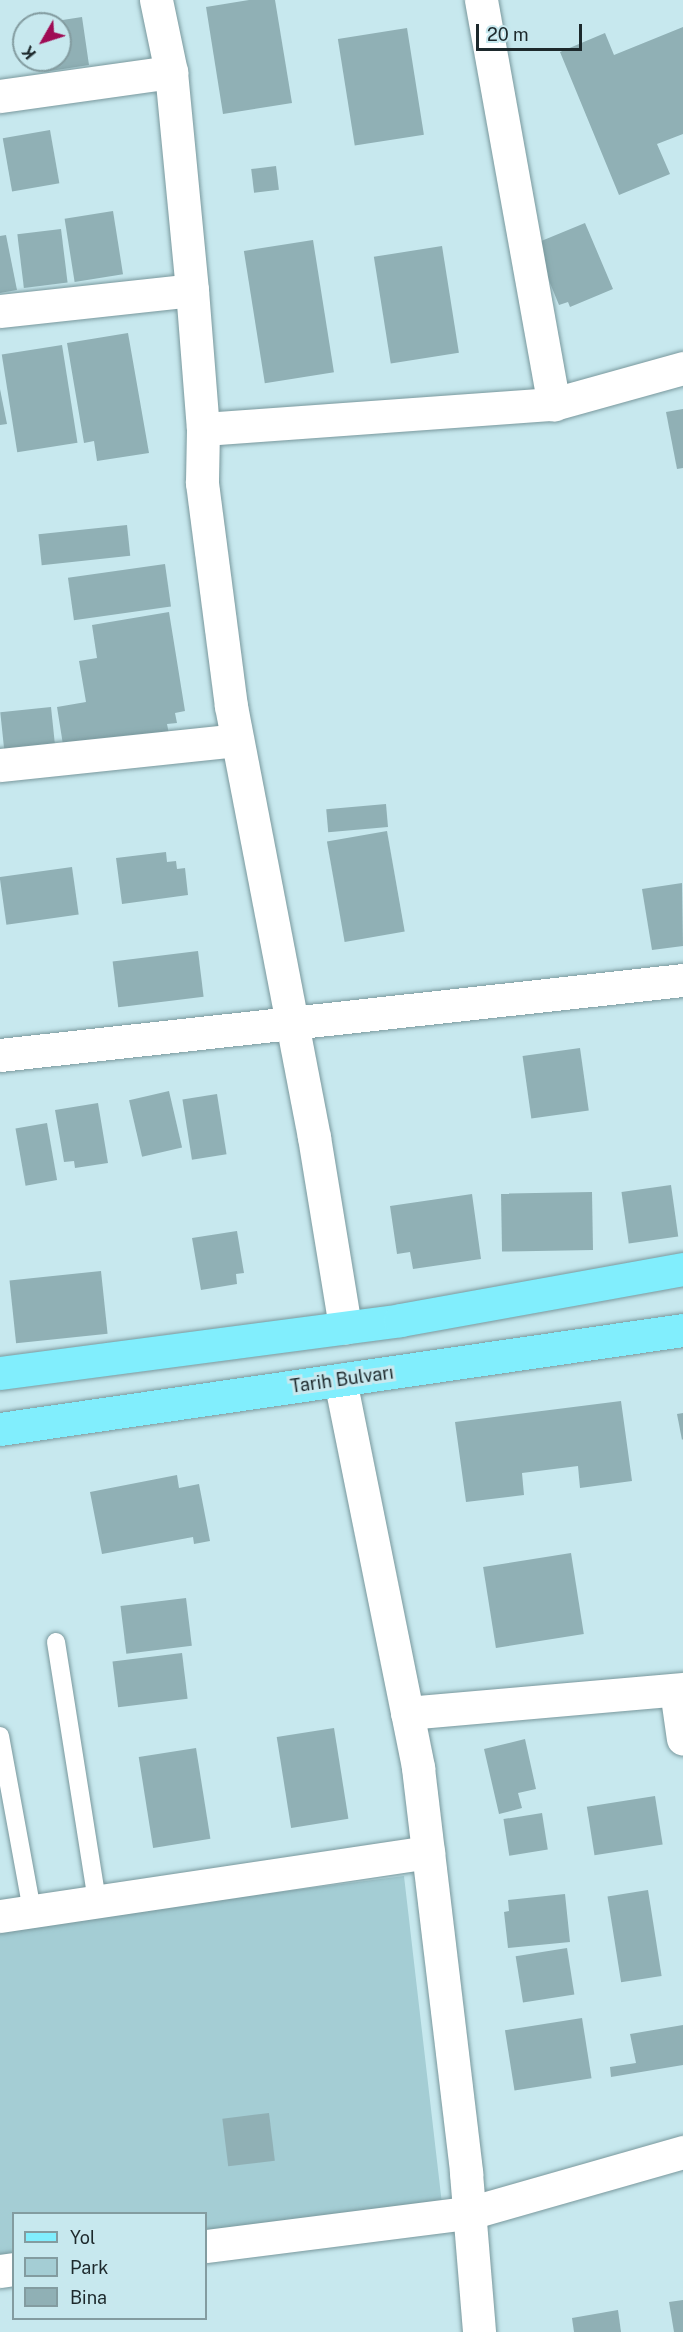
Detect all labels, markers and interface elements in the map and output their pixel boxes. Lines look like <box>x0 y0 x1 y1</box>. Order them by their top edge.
north arrow <box>12 12 72 72</box>
scale bar <box>479 12 586 50</box>
text: 20 m <box>487 24 529 45</box>
text: K <box>18 42 40 63</box>
street label: Tarih Bulvarı <box>289 1362 395 1398</box>
legend <box>12 2212 207 2320</box>
text: Yol <box>70 2227 95 2248</box>
text: Park <box>70 2257 108 2278</box>
text: Bina <box>70 2287 107 2308</box>

